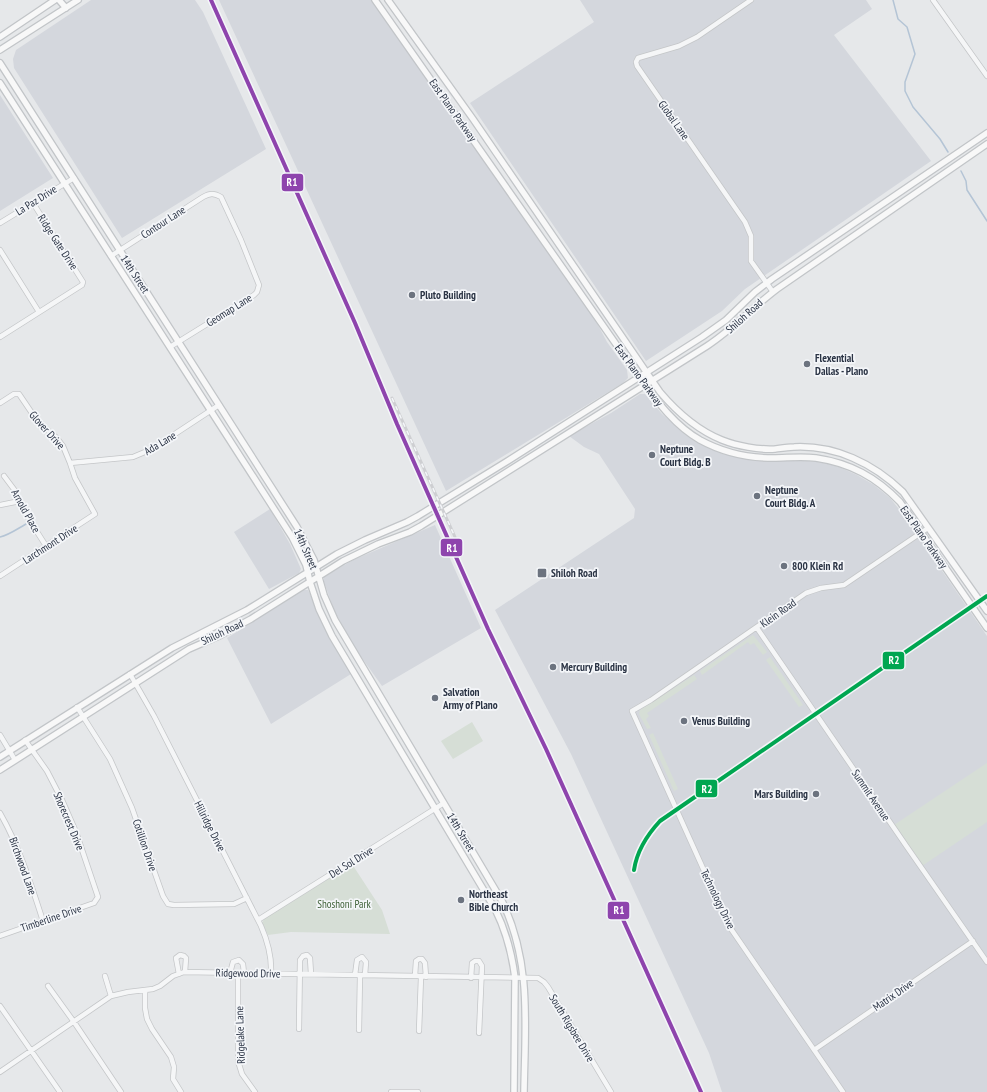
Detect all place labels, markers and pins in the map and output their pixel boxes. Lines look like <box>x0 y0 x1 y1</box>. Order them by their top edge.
place label: Pluto Building <box>420 288 476 302</box>
marker: Pluto Building <box>407 290 417 300</box>
place label: Flexential Dallas - Plano <box>815 351 868 378</box>
marker: Flexential Dallas - Plano <box>802 359 812 369</box>
place label: Neptune Court Bldg. B <box>660 442 711 469</box>
marker: Neptune Court Bldg. B <box>647 450 657 460</box>
place label: Neptune Court Bldg. A <box>765 483 816 510</box>
marker: Neptune Court Bldg. A <box>752 491 762 501</box>
place label: 800 Klein Rd <box>792 559 843 573</box>
marker: 800 Klein Rd <box>779 561 789 571</box>
place label: Shiloh Road <box>551 566 598 580</box>
marker: Shiloh Road <box>536 567 548 579</box>
place label: Mercury Building <box>561 660 627 674</box>
marker: Mercury Building <box>548 662 558 672</box>
place label: Salvation Army of Plano <box>442 685 498 712</box>
marker: Salvation Army of Plano <box>430 693 440 703</box>
place label: Venus Building <box>691 714 750 728</box>
marker: Venus Building <box>679 716 689 726</box>
place label: Mars Building <box>754 787 808 801</box>
marker: Mars Building <box>811 789 821 799</box>
place label: Northeast Bible Church <box>469 887 518 914</box>
marker: Northeast Bible Church <box>456 895 466 905</box>

